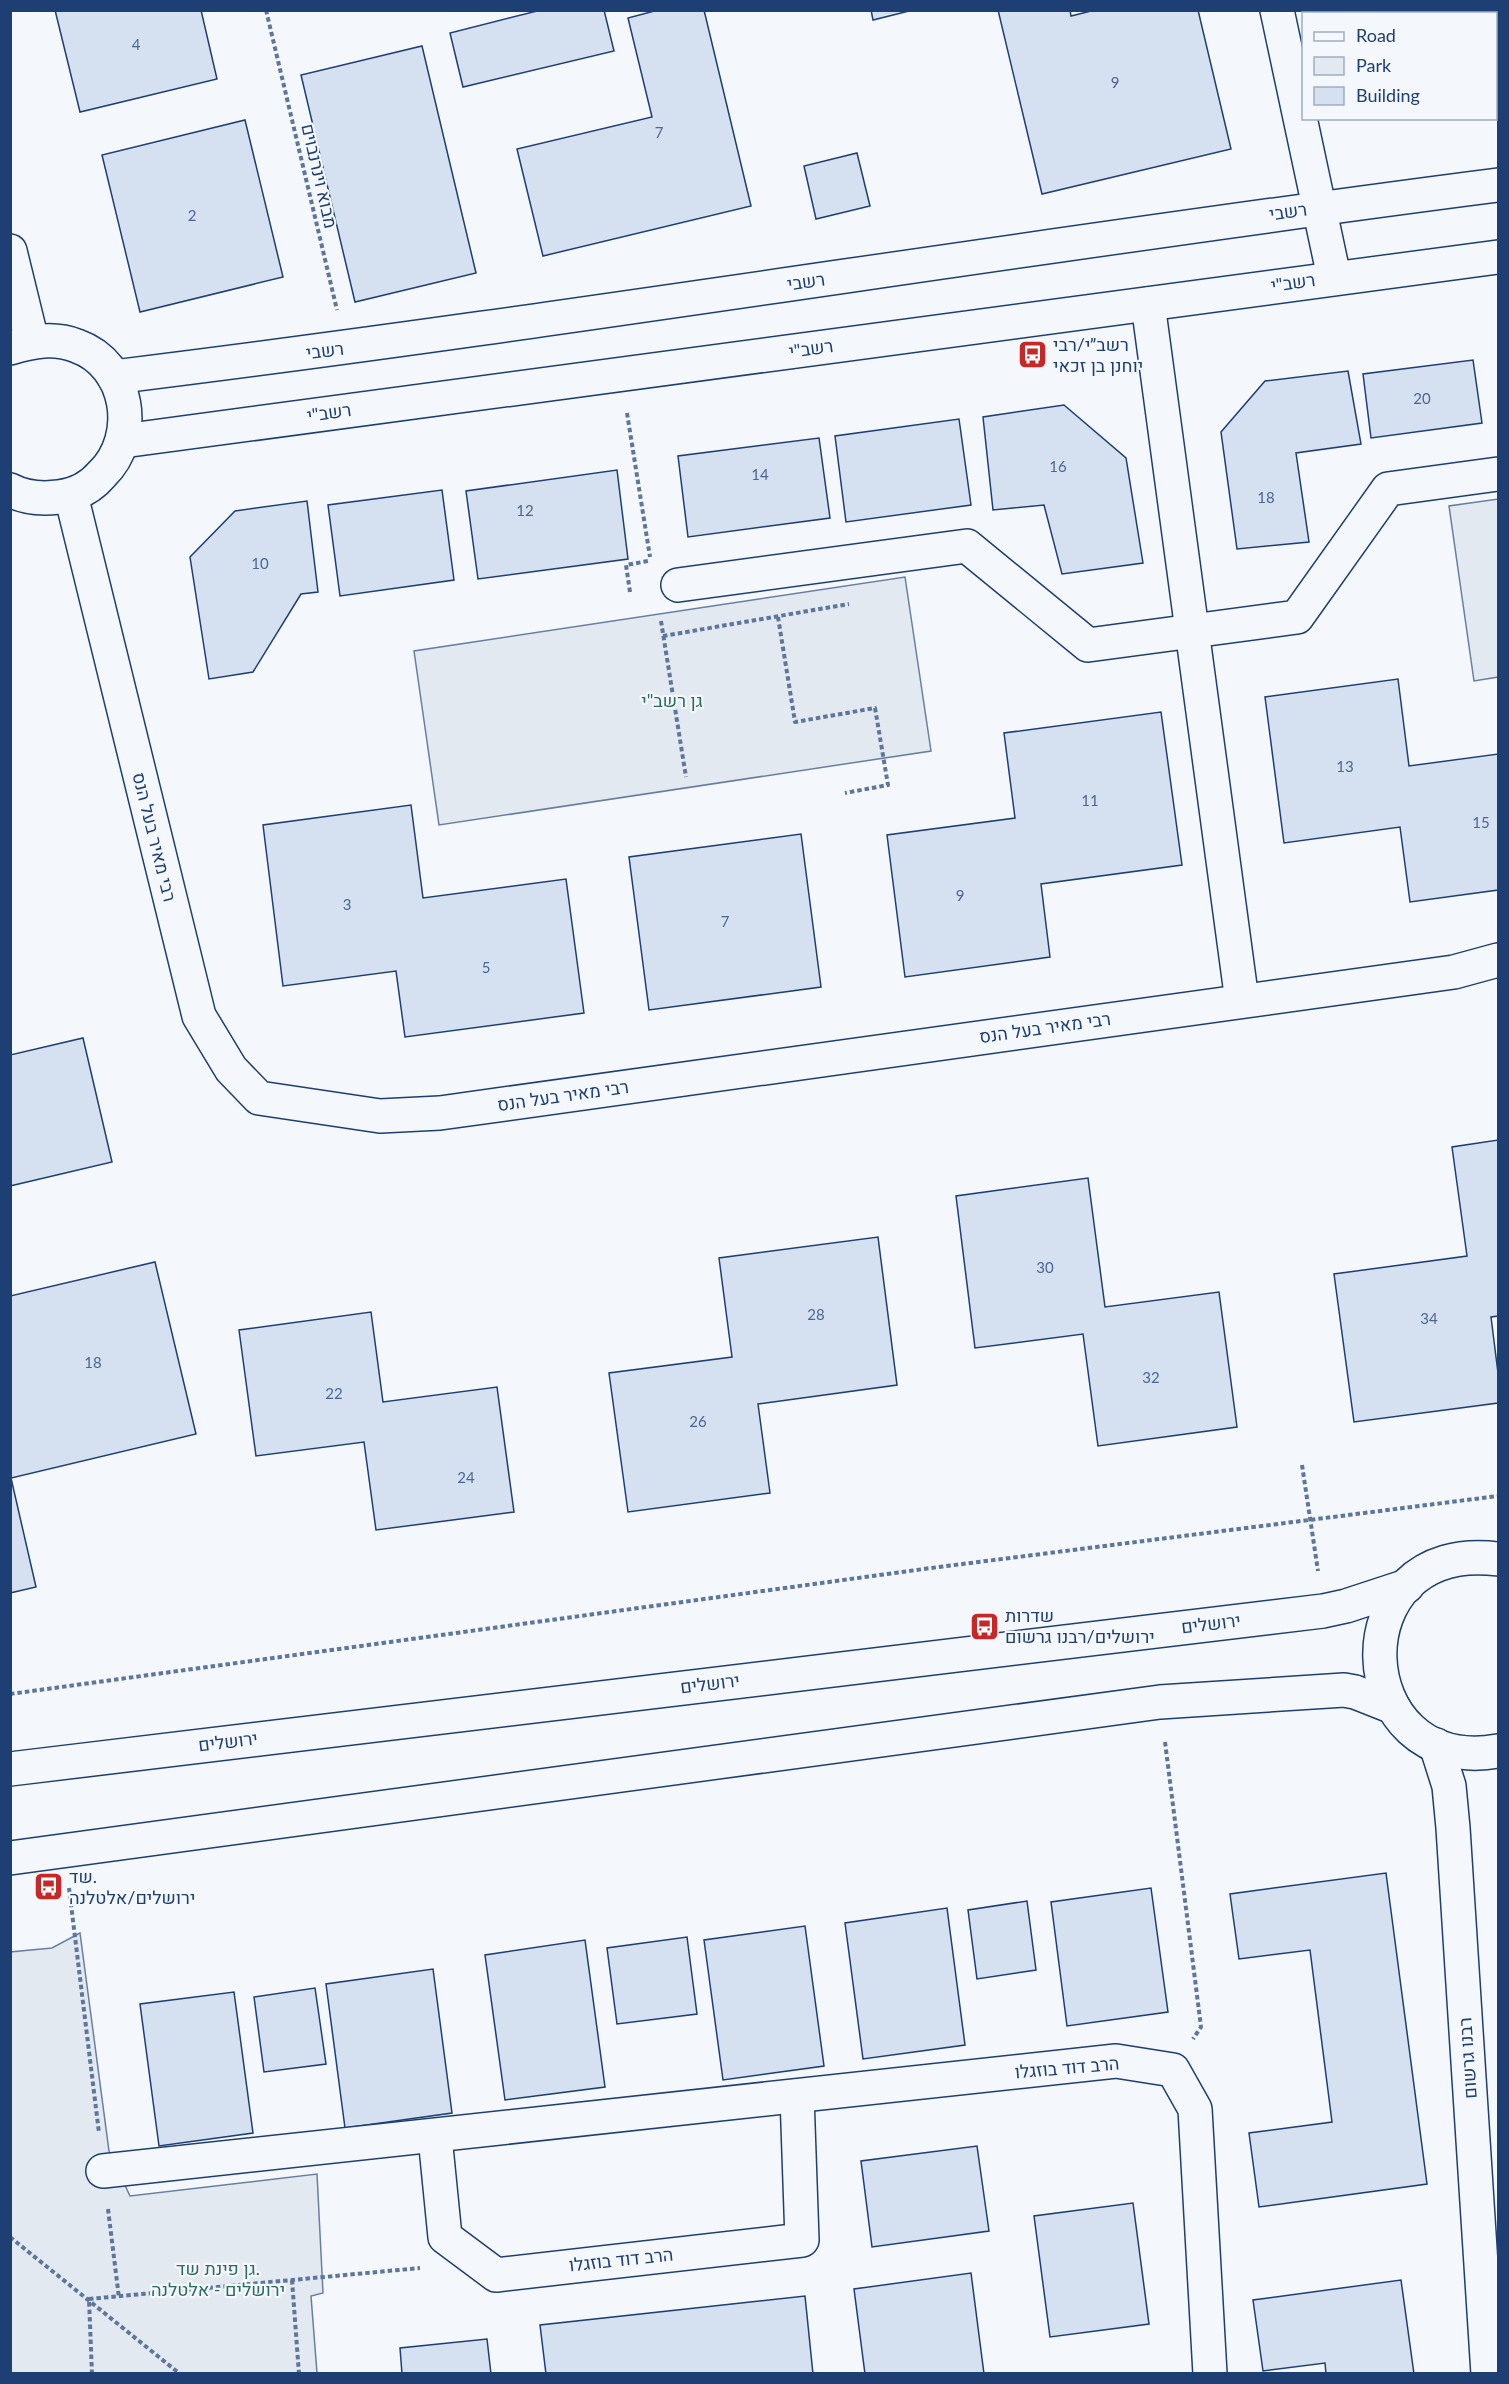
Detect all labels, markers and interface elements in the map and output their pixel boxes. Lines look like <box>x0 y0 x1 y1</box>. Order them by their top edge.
legend <box>1302 12 1497 120</box>
text: Road <box>1356 24 1396 46</box>
house number: 4 <box>132 35 141 53</box>
text: Park <box>1356 54 1392 76</box>
house number: 9 <box>1111 73 1119 91</box>
text: Building <box>1356 84 1420 106</box>
street label: מבוא וינרנבוים <box>297 121 343 230</box>
house number: 7 <box>655 123 664 141</box>
street label: רשבי <box>1267 197 1308 225</box>
house number: 2 <box>188 206 196 224</box>
street label: רשבי <box>785 267 826 295</box>
street label: רשב"י <box>1269 268 1317 296</box>
place label: רשב״י/רבי יוחנן בן זכאי <box>1053 333 1143 376</box>
street label: רשב"י <box>787 334 835 362</box>
street label: רשבי <box>305 337 345 363</box>
bus stop icon: רשב״י/רבי יוחנן בן זכאי <box>1016 339 1048 371</box>
house number: 20 <box>1413 389 1431 407</box>
street label: רשב"י <box>305 398 353 426</box>
house number: 16 <box>1049 457 1067 475</box>
house number: 14 <box>751 465 769 483</box>
house number: 18 <box>1257 488 1275 506</box>
house number: 12 <box>516 501 534 519</box>
house number: 10 <box>251 554 269 572</box>
park label: גן רשב"י <box>641 689 703 711</box>
house number: 13 <box>1336 757 1354 775</box>
street label: רבי מאיר בעל הנס <box>128 770 182 904</box>
house number: 11 <box>1081 791 1099 809</box>
house number: 15 <box>1472 813 1490 831</box>
house number: 9 <box>956 886 964 904</box>
house number: 3 <box>343 895 351 913</box>
house number: 7 <box>721 912 730 930</box>
house number: 5 <box>482 958 490 976</box>
street label: רבי מאיר בעל הנס <box>978 1007 1112 1047</box>
street label: רבי מאיר בעל הנס <box>496 1075 630 1115</box>
house number: 30 <box>1036 1258 1054 1276</box>
house number: 28 <box>807 1305 825 1323</box>
house number: 34 <box>1420 1309 1438 1327</box>
house number: 18 <box>84 1353 102 1371</box>
house number: 32 <box>1142 1368 1160 1386</box>
house number: 22 <box>325 1384 343 1402</box>
house number: 26 <box>689 1412 707 1430</box>
house number: 24 <box>457 1468 475 1486</box>
place label: שדרות ירושלים/רבנו גרשום <box>1005 1604 1155 1647</box>
street label: ירושלים <box>1180 1608 1242 1638</box>
bus stop icon: שדרות ירושלים/רבנו גרשום <box>968 1610 1000 1642</box>
street label: ירושלים <box>679 1668 741 1698</box>
street label: ירושלים <box>197 1726 259 1756</box>
place label: שד. ירושלים/אלטלנה <box>69 1865 195 1908</box>
bus stop icon: שד. ירושלים/אלטלנה <box>32 1871 64 1903</box>
street label: רבנו גרשום <box>1453 2017 1481 2100</box>
street label: הרב דוד בוזגלו <box>1014 2051 1120 2083</box>
street label: הרב דוד בוזגלו <box>568 2243 674 2275</box>
park label: גן פינת שד. ירושלים - אלטלנה <box>151 2257 285 2300</box>

